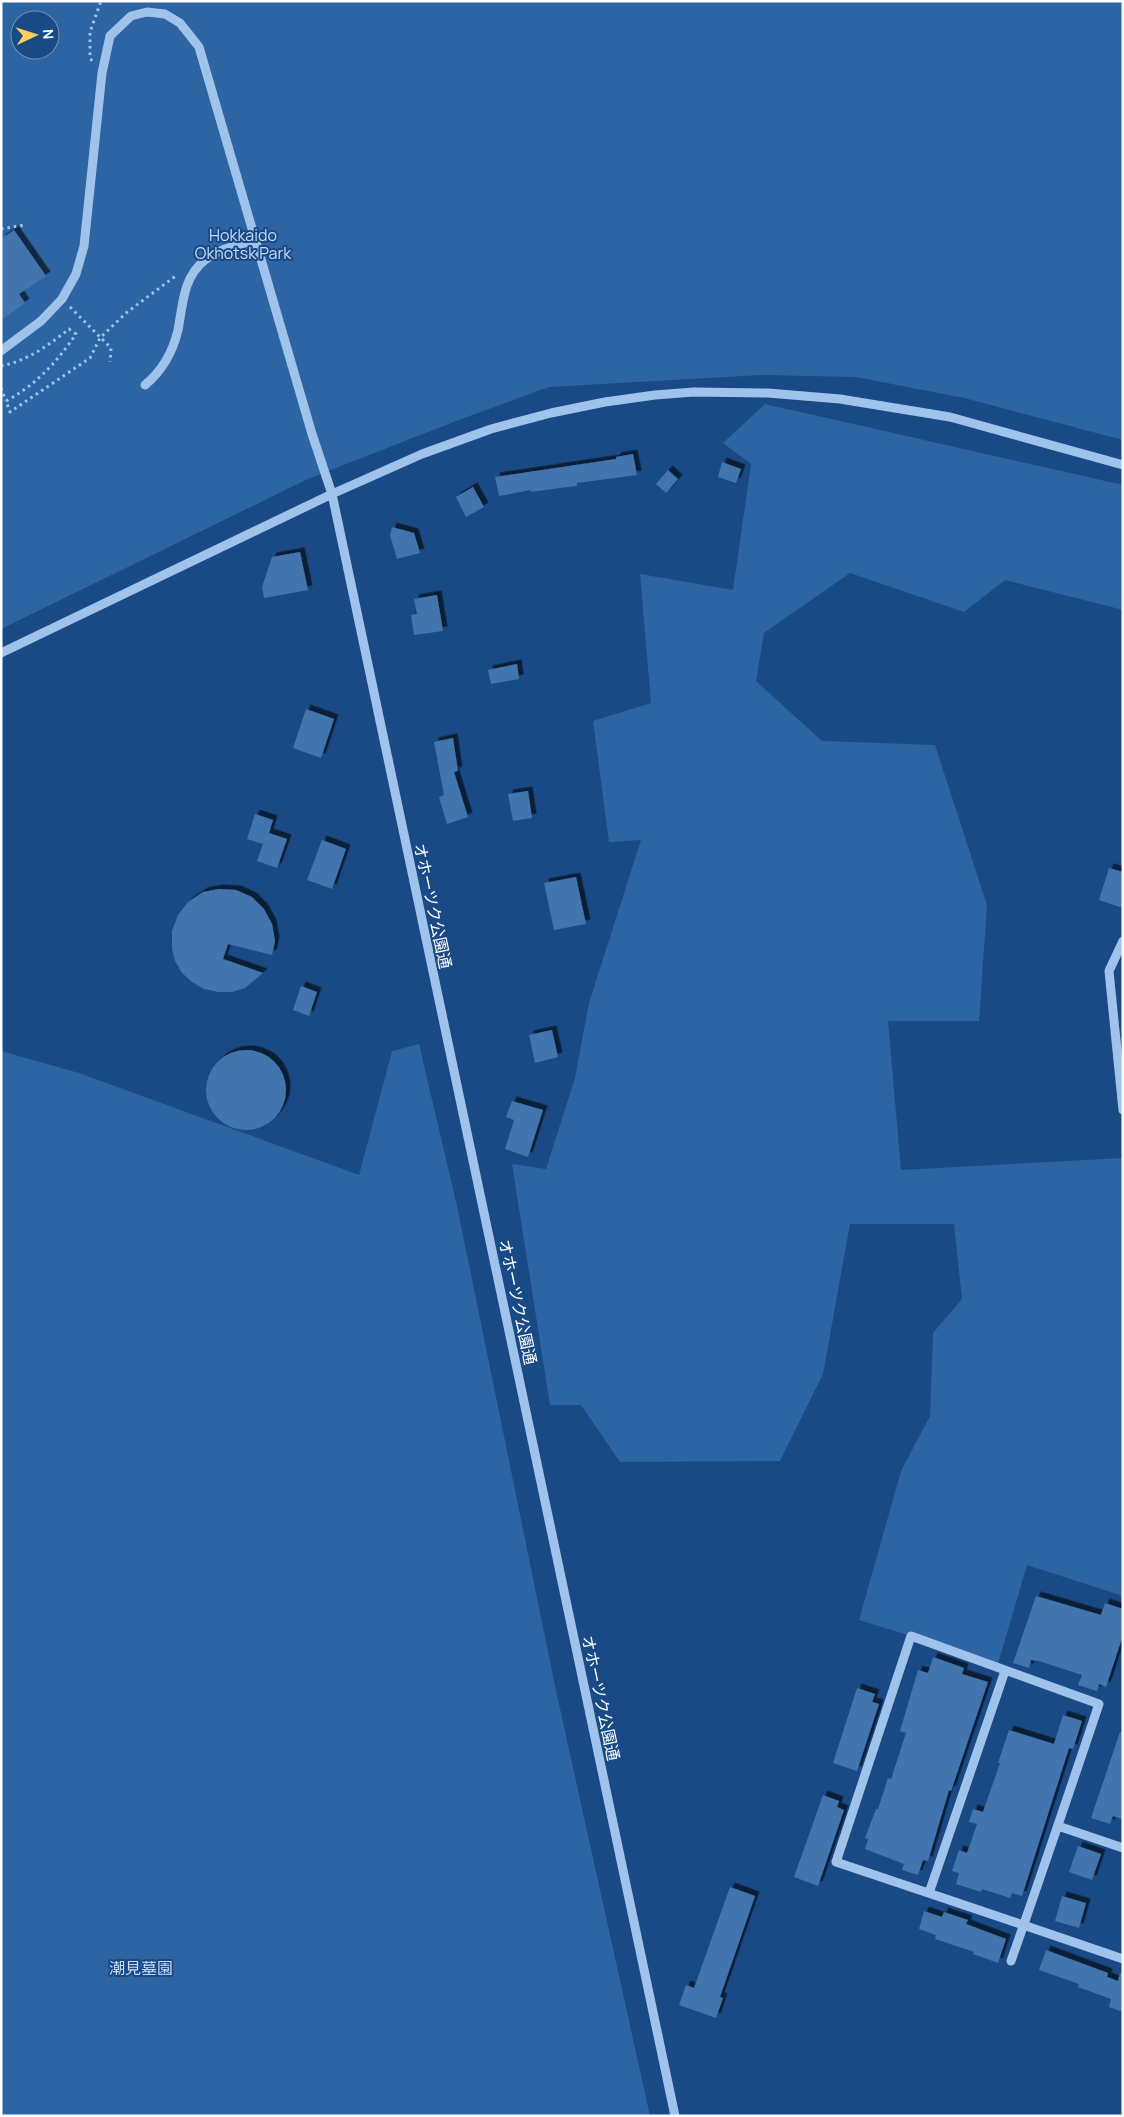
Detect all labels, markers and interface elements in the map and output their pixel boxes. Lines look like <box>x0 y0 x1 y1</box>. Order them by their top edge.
north arrow <box>10 10 60 60</box>
text: N <box>39 28 58 40</box>
park label: Hokkaido Okhotsk Park <box>195 224 292 264</box>
street label: オホーツク公園通 <box>409 841 457 971</box>
street label: オホーツク公園通 <box>494 1237 542 1367</box>
street label: オホーツク公園通 <box>577 1633 625 1763</box>
park label: 潮見墓園 <box>109 1957 173 1979</box>

